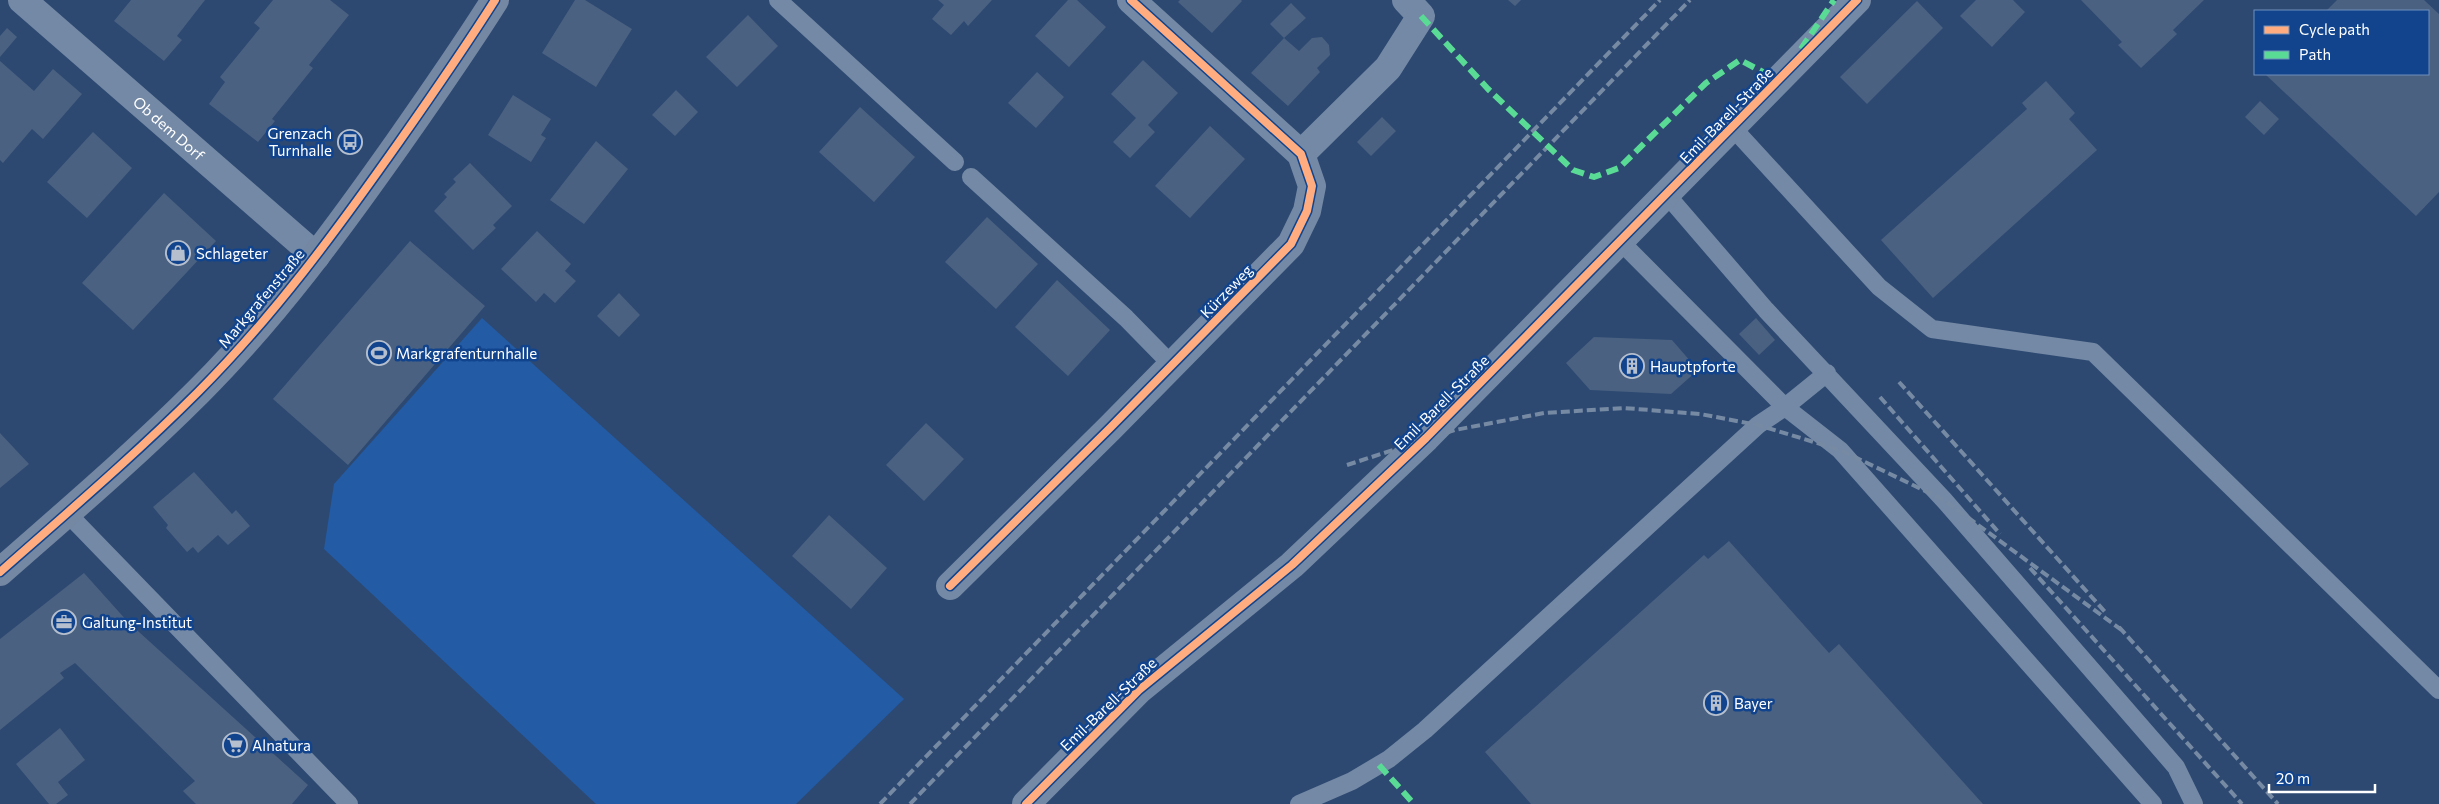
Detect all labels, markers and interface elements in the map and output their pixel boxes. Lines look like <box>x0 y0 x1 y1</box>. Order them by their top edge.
legend <box>2254 10 2429 75</box>
text: Cycle path <box>2299 20 2370 38</box>
text: Path <box>2299 45 2331 63</box>
street label: Emil-Barell-Straße <box>1676 63 1777 167</box>
street label: Ob dem Dorf <box>130 92 208 164</box>
place label: Grenzach Turnhalle <box>267 124 332 159</box>
bus stop icon: Grenzach Turnhalle <box>337 129 363 155</box>
shop icon: Schlageter <box>165 240 191 266</box>
place label: Schlageter <box>196 244 268 262</box>
street label: Markgrafenstraße <box>214 245 308 351</box>
street label: Kürzeweg <box>1196 261 1256 321</box>
sports icon: Markgrafenturnhalle <box>366 340 392 366</box>
place label: Markgrafenturnhalle <box>396 344 537 362</box>
street label: Emil-Barell-Straße <box>1390 351 1492 453</box>
building icon: Hauptpforte <box>1619 353 1645 379</box>
place label: Hauptpforte <box>1650 357 1736 375</box>
office icon: Galtung-Institut <box>51 609 77 635</box>
place label: Galtung-Institut <box>82 613 192 631</box>
street label: Emil-Barell-Straße <box>1056 653 1160 754</box>
building icon: Bayer <box>1703 690 1729 716</box>
place label: Bayer <box>1734 694 1773 712</box>
supermarket icon: Alnatura <box>222 732 248 758</box>
place label: Alnatura <box>252 736 311 754</box>
scale bar <box>2269 762 2375 794</box>
text: 20 m <box>2276 769 2310 787</box>

